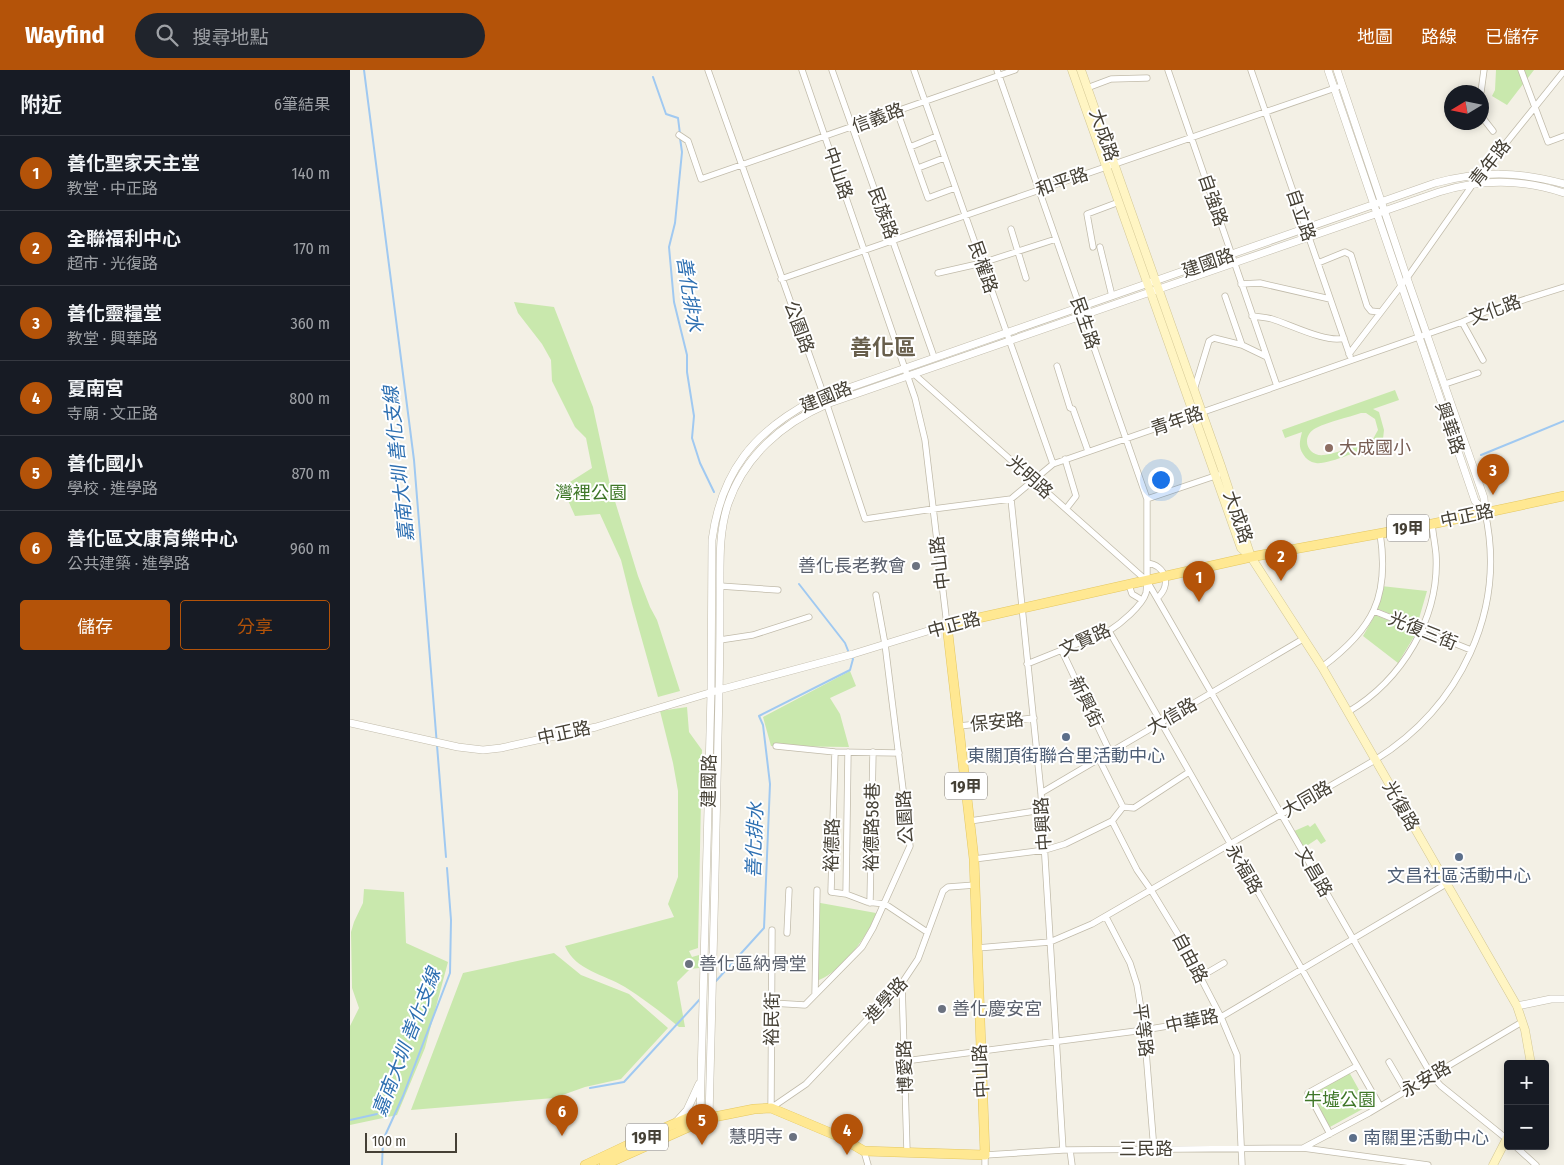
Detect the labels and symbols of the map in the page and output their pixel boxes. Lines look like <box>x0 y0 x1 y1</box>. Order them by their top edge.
north arrow <box>1444 85 1489 130</box>
street label: 信義路 <box>849 98 907 138</box>
street label: 大成路 <box>1085 106 1123 164</box>
street label: 青年路 <box>1465 135 1515 191</box>
street label: 中山路 <box>819 144 857 202</box>
street label: 和平路 <box>1033 163 1091 201</box>
street label: 自強路 <box>1194 171 1232 229</box>
street label: 民族路 <box>863 184 903 242</box>
street label: 自立路 <box>1282 186 1320 244</box>
street label: 民權路 <box>964 238 1002 296</box>
street label: 建國路 <box>1179 244 1237 282</box>
water label: 善化排水 <box>672 255 707 334</box>
street label: 文化路 <box>1466 290 1524 330</box>
street label: 民生路 <box>1066 294 1104 352</box>
street label: 公園路 <box>779 298 819 356</box>
district label: 善化區 <box>850 334 916 361</box>
street label: 建國路 <box>797 377 855 417</box>
water label: 嘉南大圳 善化支線 <box>379 383 418 543</box>
street label: 興華路 <box>1431 399 1469 457</box>
street label: 青年路 <box>1148 402 1206 440</box>
place label: 大成國小 <box>1339 437 1411 459</box>
marker: 大成國小 <box>1323 442 1335 454</box>
street label: 光明路 <box>1003 451 1057 503</box>
pin: 3 <box>1477 454 1509 495</box>
your location <box>1148 467 1174 493</box>
park label: 灣裡公園 <box>555 482 627 504</box>
street label: 大成路 <box>1219 488 1257 546</box>
street label: 中正路 <box>1438 500 1496 532</box>
road number: 19甲 <box>1387 514 1429 542</box>
street label: 中山路 <box>926 535 954 591</box>
pin: 2 <box>1265 540 1297 581</box>
place label: 善化長老教會 <box>798 555 906 577</box>
marker: 善化長老教會 <box>910 560 922 572</box>
pin: 1 <box>1183 561 1215 602</box>
street label: 中正路 <box>925 607 983 643</box>
street label: 光復三街 <box>1386 607 1460 655</box>
street label: 文賢路 <box>1056 619 1114 661</box>
street label: 新興街 <box>1064 673 1108 731</box>
street label: 大信路 <box>1143 693 1201 739</box>
street label: 保安路 <box>969 708 1025 736</box>
street label: 中正路 <box>535 717 593 749</box>
marker: 東關頂街聯合里活動中心 <box>1060 731 1072 743</box>
place label: 東關頂街聯合里活動中心 <box>967 745 1165 767</box>
street label: 建國路 <box>698 754 720 808</box>
road number: 19甲 <box>945 772 987 799</box>
street label: 大同路 <box>1278 776 1336 822</box>
street label: 光復路 <box>1378 777 1424 835</box>
street label: 裕德路58巷 <box>860 782 884 872</box>
street label: 公園路 <box>893 789 917 845</box>
street label: 中興路 <box>1030 796 1056 852</box>
water label: 善化排水 <box>742 801 767 878</box>
street label: 裕德路 <box>820 818 844 872</box>
street label: 永福路 <box>1221 840 1267 898</box>
street label: 文昌路 <box>1291 843 1337 901</box>
marker: 文昌社區活動中心 <box>1453 851 1465 863</box>
place label: 文昌社區活動中心 <box>1387 865 1531 887</box>
street label: 自由路 <box>1168 929 1212 987</box>
place label: 善化區納骨堂 <box>699 953 807 975</box>
marker: 善化區納骨堂 <box>683 958 695 970</box>
water label: 嘉南大圳 善化支線 <box>368 963 446 1119</box>
street label: 進學路 <box>860 973 912 1027</box>
street label: 裕民街 <box>761 992 783 1046</box>
place label: 善化慶安宮 <box>952 998 1042 1020</box>
street label: 平等路 <box>1129 1002 1157 1058</box>
marker: 善化慶安宮 <box>936 1003 948 1015</box>
street label: 中華路 <box>1163 1005 1221 1037</box>
street label: 博愛路 <box>893 1040 917 1094</box>
street label: 中山路 <box>969 1043 993 1099</box>
street label: 永安路 <box>1397 1056 1455 1102</box>
park label: 牛墟公園 <box>1304 1089 1376 1111</box>
pin: 6 <box>546 1095 578 1136</box>
pin: 5 <box>686 1104 718 1145</box>
pin: 4 <box>831 1114 863 1155</box>
road number: 19甲 <box>626 1124 668 1150</box>
place label: 慧明寺 <box>729 1126 783 1148</box>
place label: 南關里活動中心 <box>1363 1127 1489 1149</box>
scale bar <box>365 1130 458 1153</box>
marker: 慧明寺 <box>787 1131 799 1143</box>
marker: 南關里活動中心 <box>1347 1132 1359 1144</box>
street label: 三民路 <box>1119 1138 1173 1160</box>

